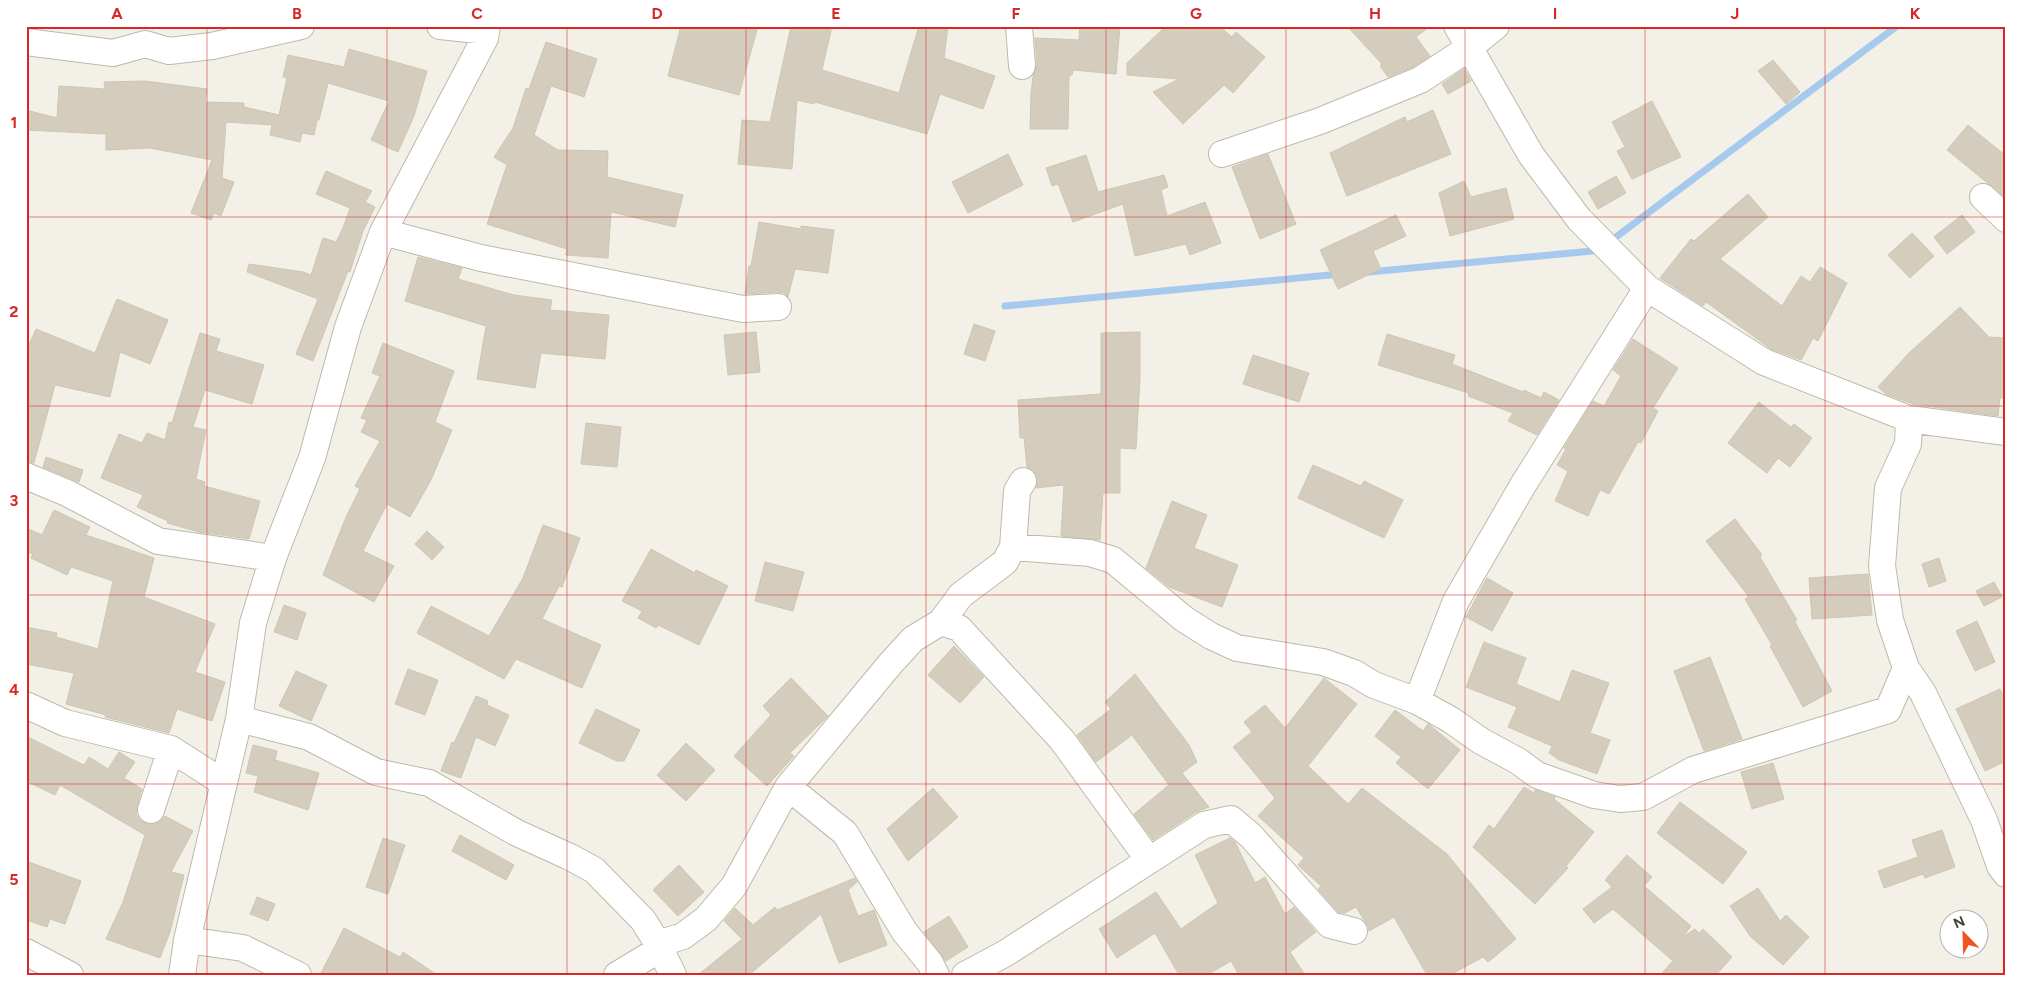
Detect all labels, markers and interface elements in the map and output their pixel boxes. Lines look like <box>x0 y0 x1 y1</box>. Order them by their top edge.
text: A <box>111 4 123 23</box>
text: B <box>292 4 302 23</box>
text: C <box>471 4 483 23</box>
text: D <box>651 4 663 23</box>
text: E <box>831 4 841 23</box>
text: F <box>1012 4 1021 23</box>
text: G <box>1190 4 1202 23</box>
text: H <box>1369 4 1381 23</box>
text: I <box>1553 4 1557 23</box>
text: J <box>1731 4 1739 23</box>
text: K <box>1910 4 1921 23</box>
text: 1 <box>11 113 17 132</box>
text: 2 <box>9 302 19 321</box>
text: 3 <box>10 491 19 510</box>
text: 4 <box>9 680 19 699</box>
text: 5 <box>9 870 19 889</box>
north arrow <box>1940 908 1990 958</box>
text: N <box>1951 913 1967 932</box>

